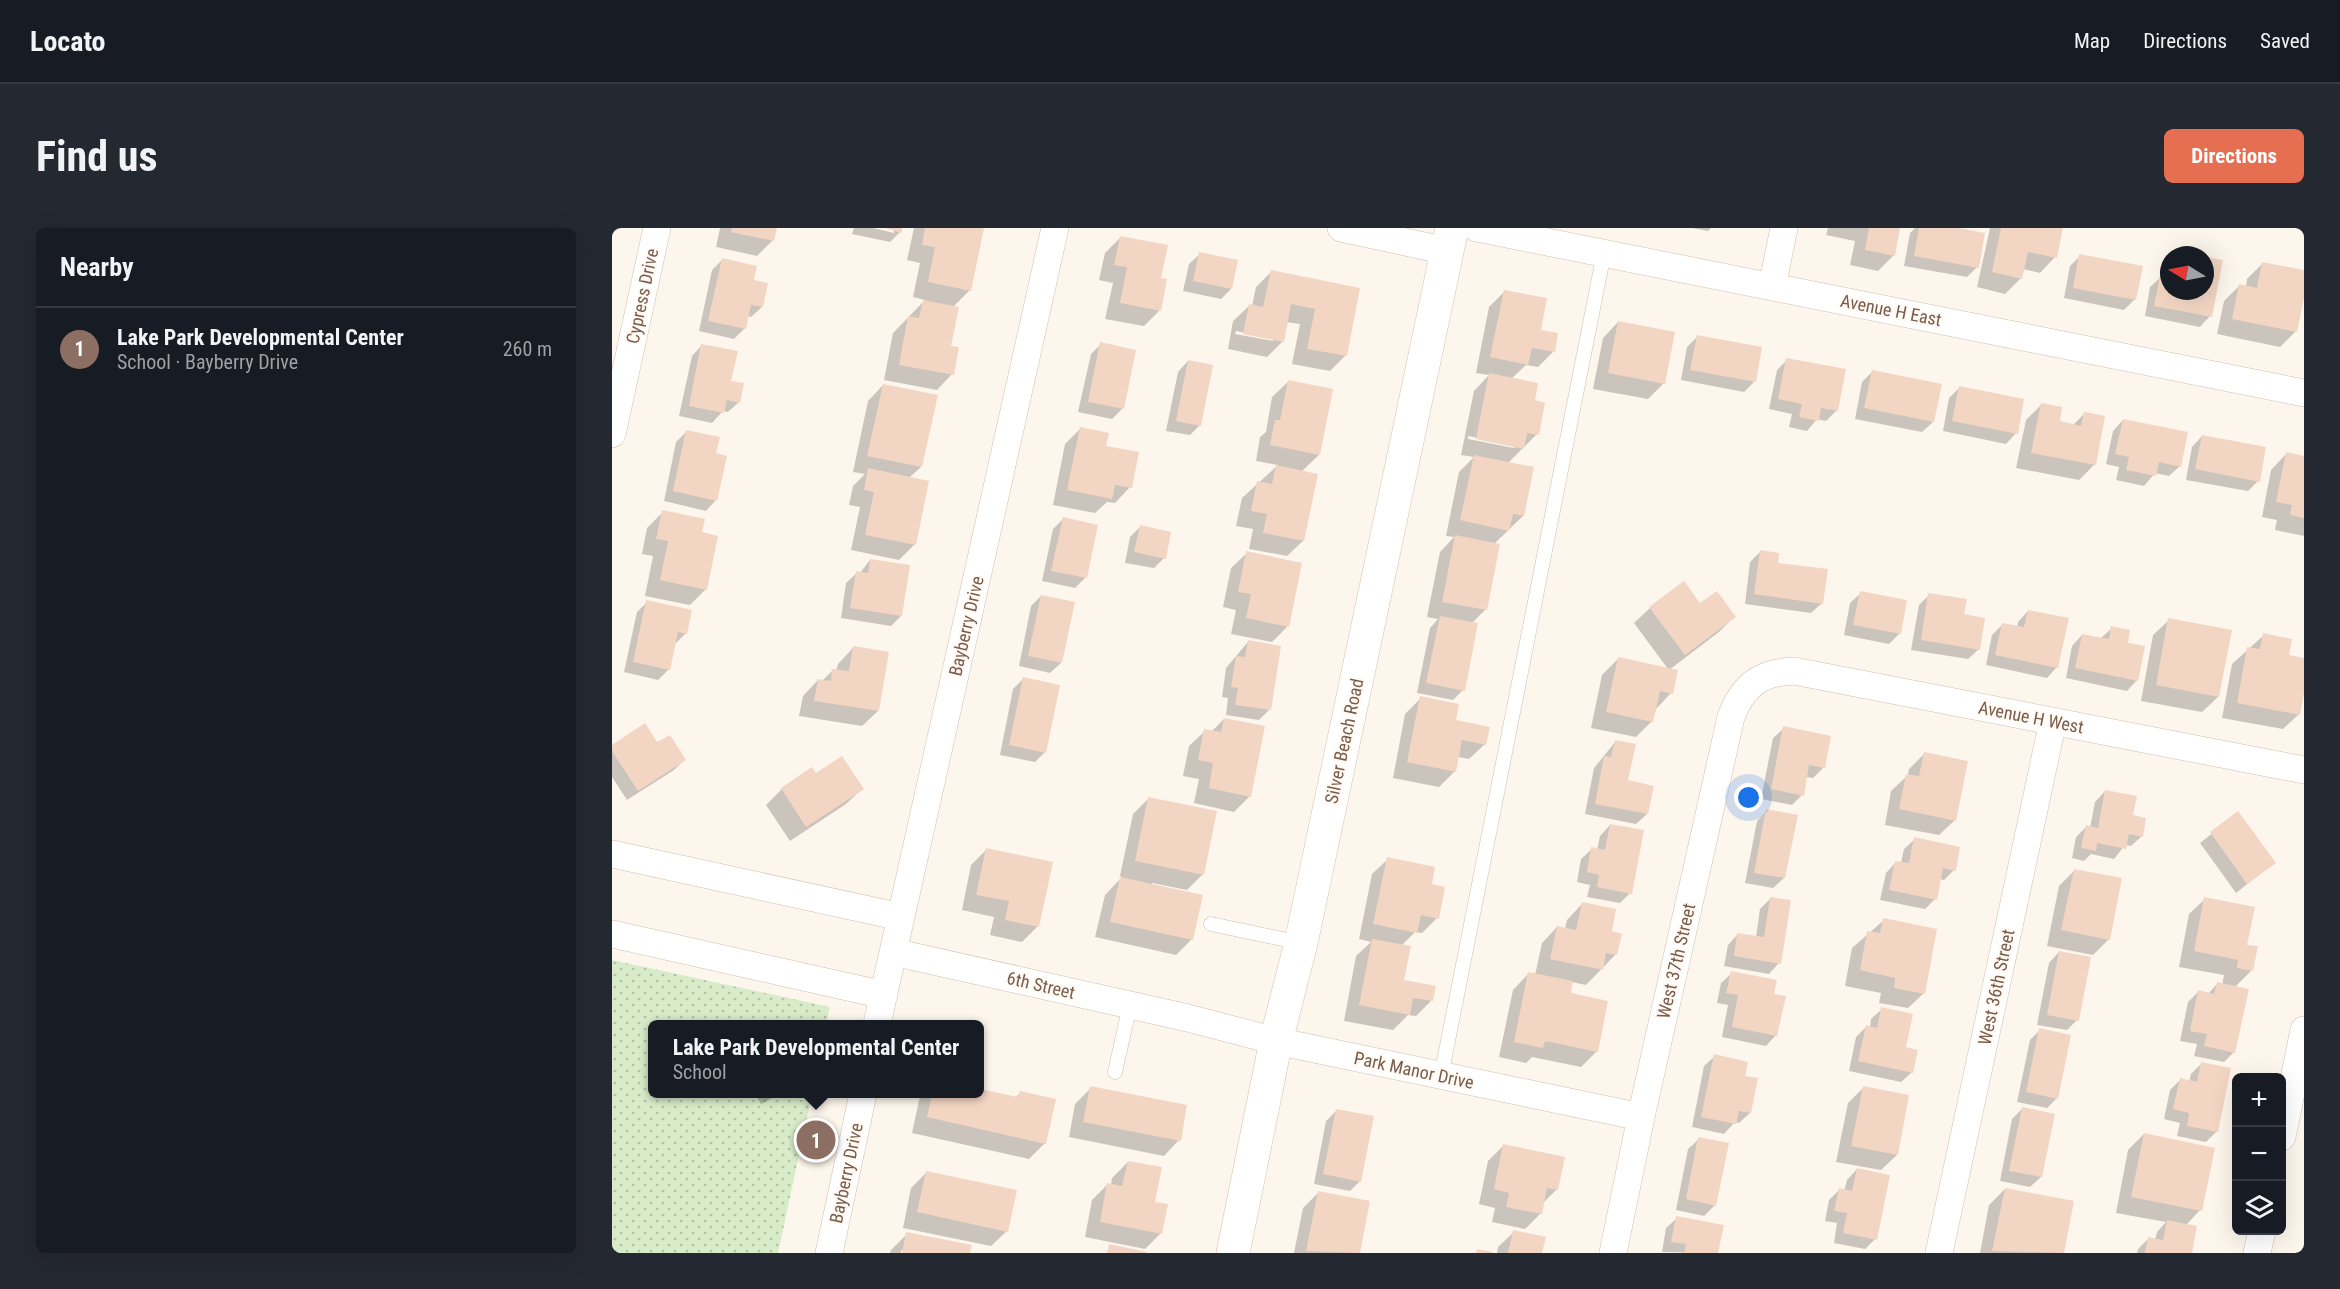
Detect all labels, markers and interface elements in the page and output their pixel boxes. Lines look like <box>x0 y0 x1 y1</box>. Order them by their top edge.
text: Locato <box>30 25 106 58</box>
text: Map <box>2074 29 2110 53</box>
text: Directions <box>2143 29 2227 53</box>
text: Saved <box>2260 29 2310 53</box>
button: Directions <box>2164 129 2304 183</box>
text: Find us <box>36 132 157 181</box>
street label: Cypress Drive <box>622 246 662 346</box>
north arrow <box>2160 246 2214 300</box>
text: Nearby <box>60 252 134 282</box>
street label: Avenue H East <box>1839 290 1943 330</box>
text: Lake Park Developmental Center <box>117 325 404 350</box>
text: 1 <box>74 337 85 361</box>
text: 260 m <box>503 337 552 361</box>
text: School · Bayberry Drive <box>117 350 298 374</box>
street label: Bayberry Drive <box>944 574 988 678</box>
street label: Silver Beach Road <box>1320 677 1368 805</box>
street label: Avenue H West <box>1977 697 2085 737</box>
your location <box>1734 783 1763 812</box>
street label: West 37th Street <box>1653 901 1699 1021</box>
street label: West 36th Street <box>1973 927 2019 1047</box>
street label: 6th Street <box>1005 967 1077 1003</box>
popup <box>648 1020 984 1098</box>
text: Lake Park Developmental Center <box>673 1035 959 1060</box>
street label: Park Manor Drive <box>1352 1047 1476 1093</box>
text: School <box>673 1060 727 1084</box>
map controls <box>2232 1073 2286 1235</box>
button: + <box>2232 1073 2286 1127</box>
pin: 1 <box>796 1118 836 1162</box>
street label: Bayberry Drive <box>825 1121 867 1225</box>
button: − <box>2232 1127 2286 1181</box>
button: layers <box>2232 1181 2286 1235</box>

